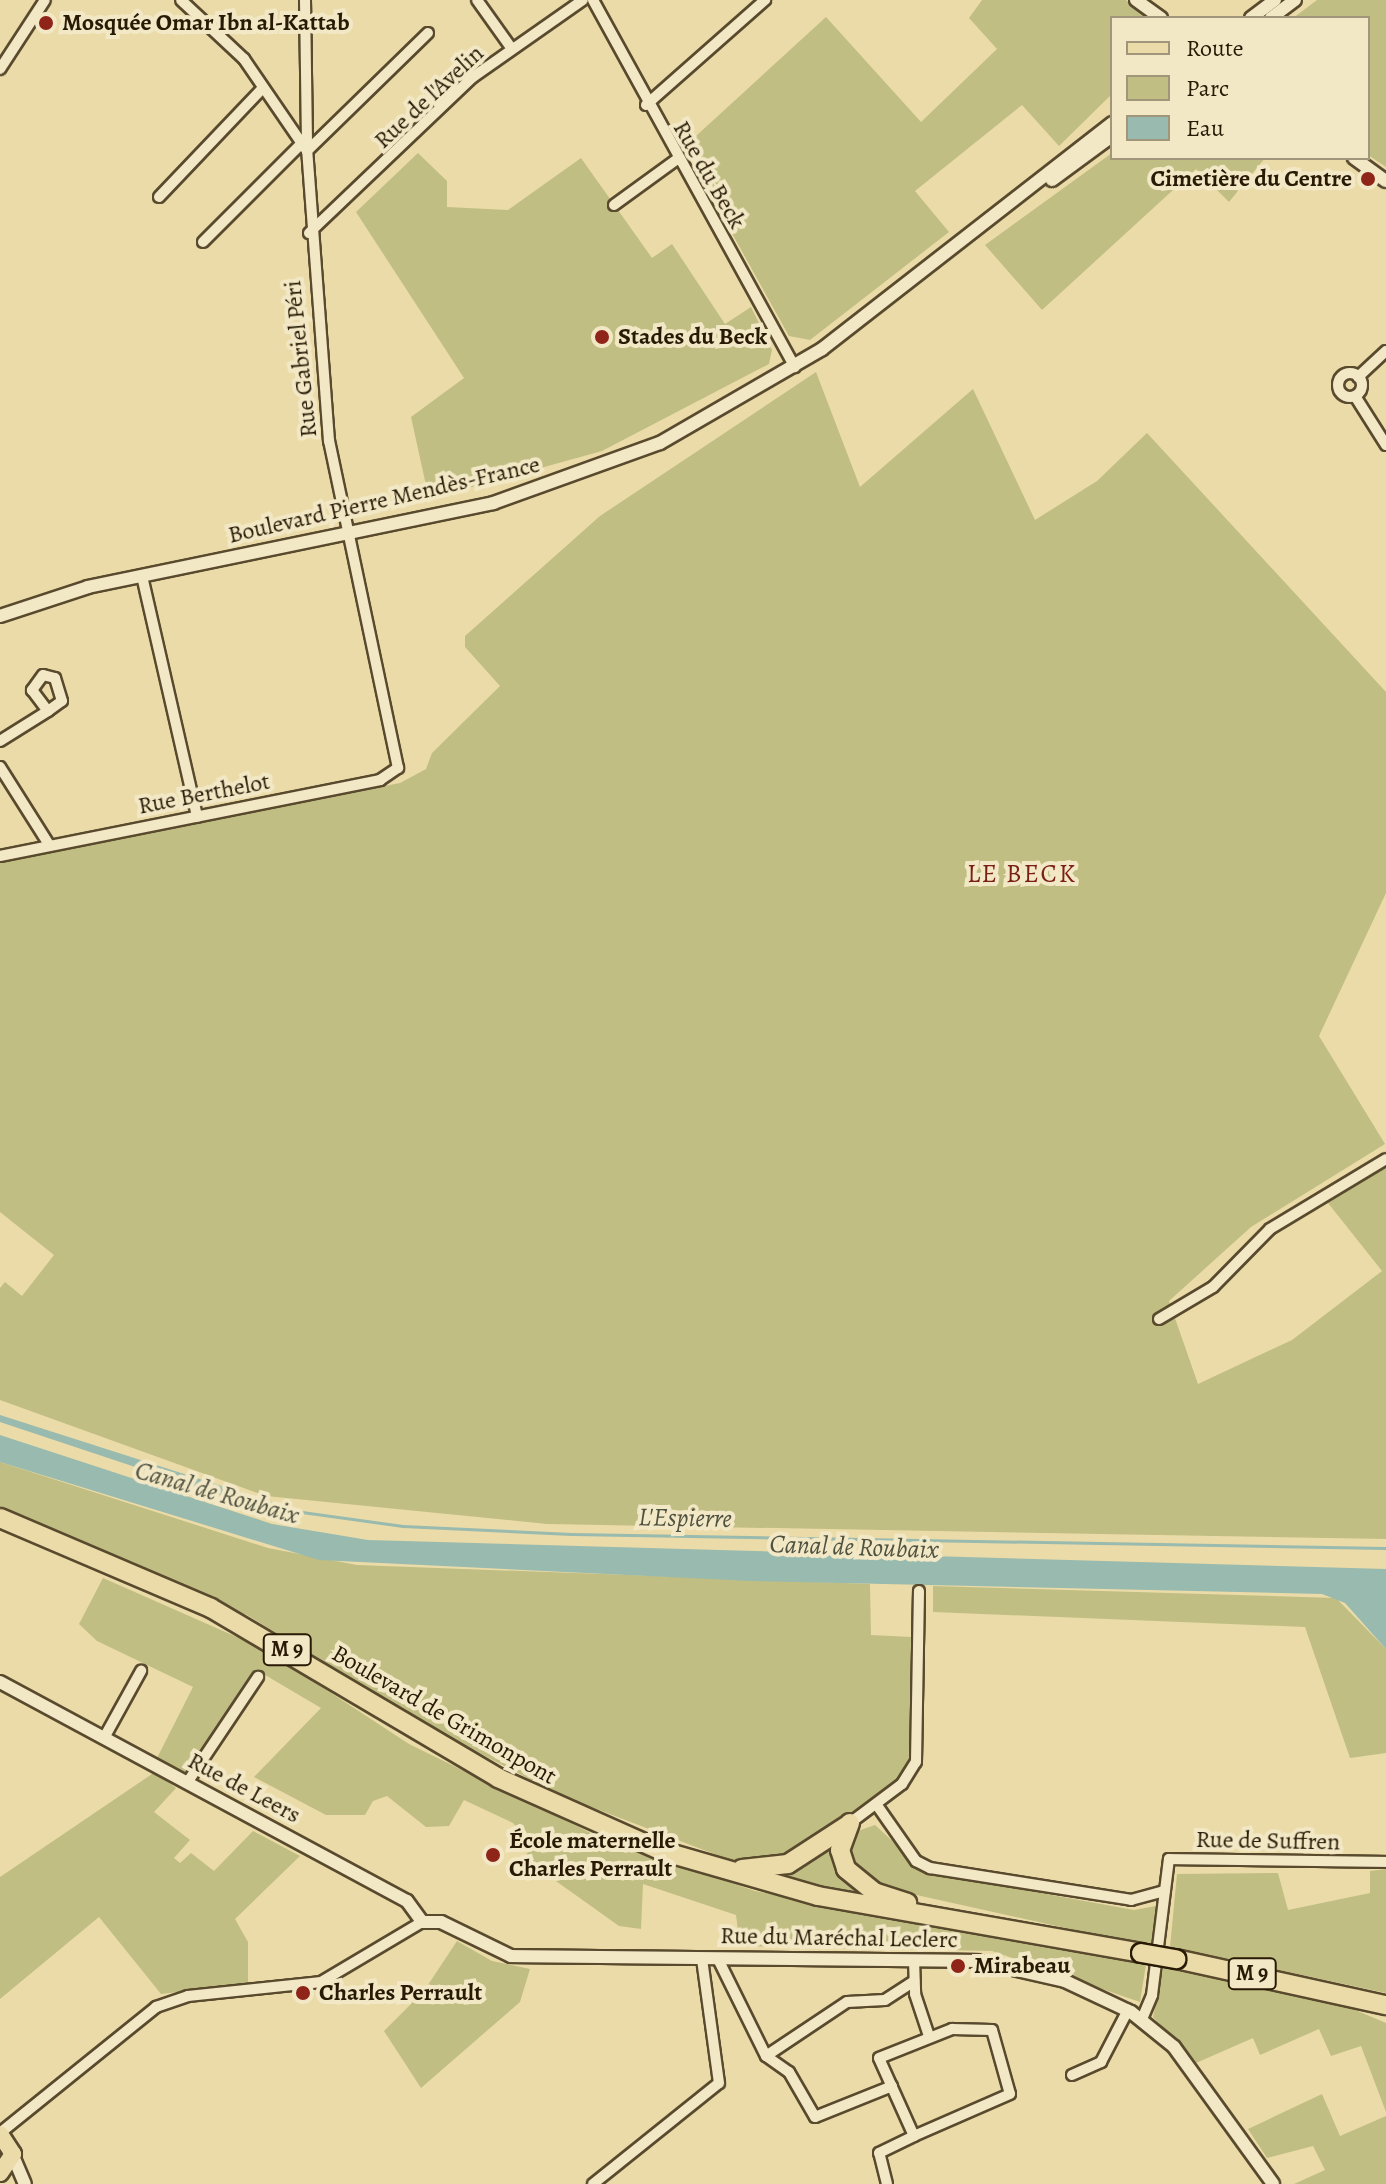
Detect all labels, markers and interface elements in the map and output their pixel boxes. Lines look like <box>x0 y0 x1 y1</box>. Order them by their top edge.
place label: Mosquée Omar Ibn al-Kattab <box>62 9 350 37</box>
marker: Mosquée Omar Ibn al-Kattab <box>37 14 55 32</box>
legend <box>1110 16 1370 160</box>
text: Route <box>1186 32 1244 64</box>
street label: Rue de l'Avelin <box>368 39 490 155</box>
text: Parc <box>1186 72 1229 104</box>
text: Eau <box>1186 112 1224 144</box>
street label: Rue du Beck <box>667 116 751 234</box>
place label: Cimetière du Centre <box>1151 165 1352 193</box>
marker: Cimetière du Centre <box>1359 170 1377 188</box>
street label: Rue Gabriel Péri <box>278 279 324 439</box>
place label: Stades du Beck <box>618 323 767 351</box>
marker: Stades du Beck <box>593 328 611 346</box>
street label: Boulevard Pierre Mendès-France <box>225 450 543 550</box>
street label: Rue Berthelot <box>136 767 272 821</box>
district label: LE BECK <box>967 858 1077 890</box>
water label: Canal de Roubaix <box>131 1455 303 1531</box>
water label: L'Espierre <box>638 1502 732 1534</box>
water label: Canal de Roubaix <box>769 1528 939 1566</box>
road number: M 9 <box>261 1632 313 1668</box>
street label: Boulevard de Grimonpont <box>327 1639 561 1791</box>
street label: Rue de Leers <box>183 1746 305 1830</box>
street label: Rue de Suffren <box>1196 1825 1340 1857</box>
place label: École maternelle Charles Perrault <box>509 1827 676 1883</box>
marker: École maternelle Charles Perrault <box>484 1846 502 1864</box>
street label: Rue du Maréchal Leclerc <box>720 1922 958 1954</box>
place label: Mirabeau <box>974 1952 1070 1980</box>
road number: M 9 <box>1226 1956 1278 1992</box>
marker: Mirabeau <box>949 1957 967 1975</box>
place label: Charles Perrault <box>319 1979 482 2007</box>
marker: Charles Perrault <box>294 1984 312 2002</box>

